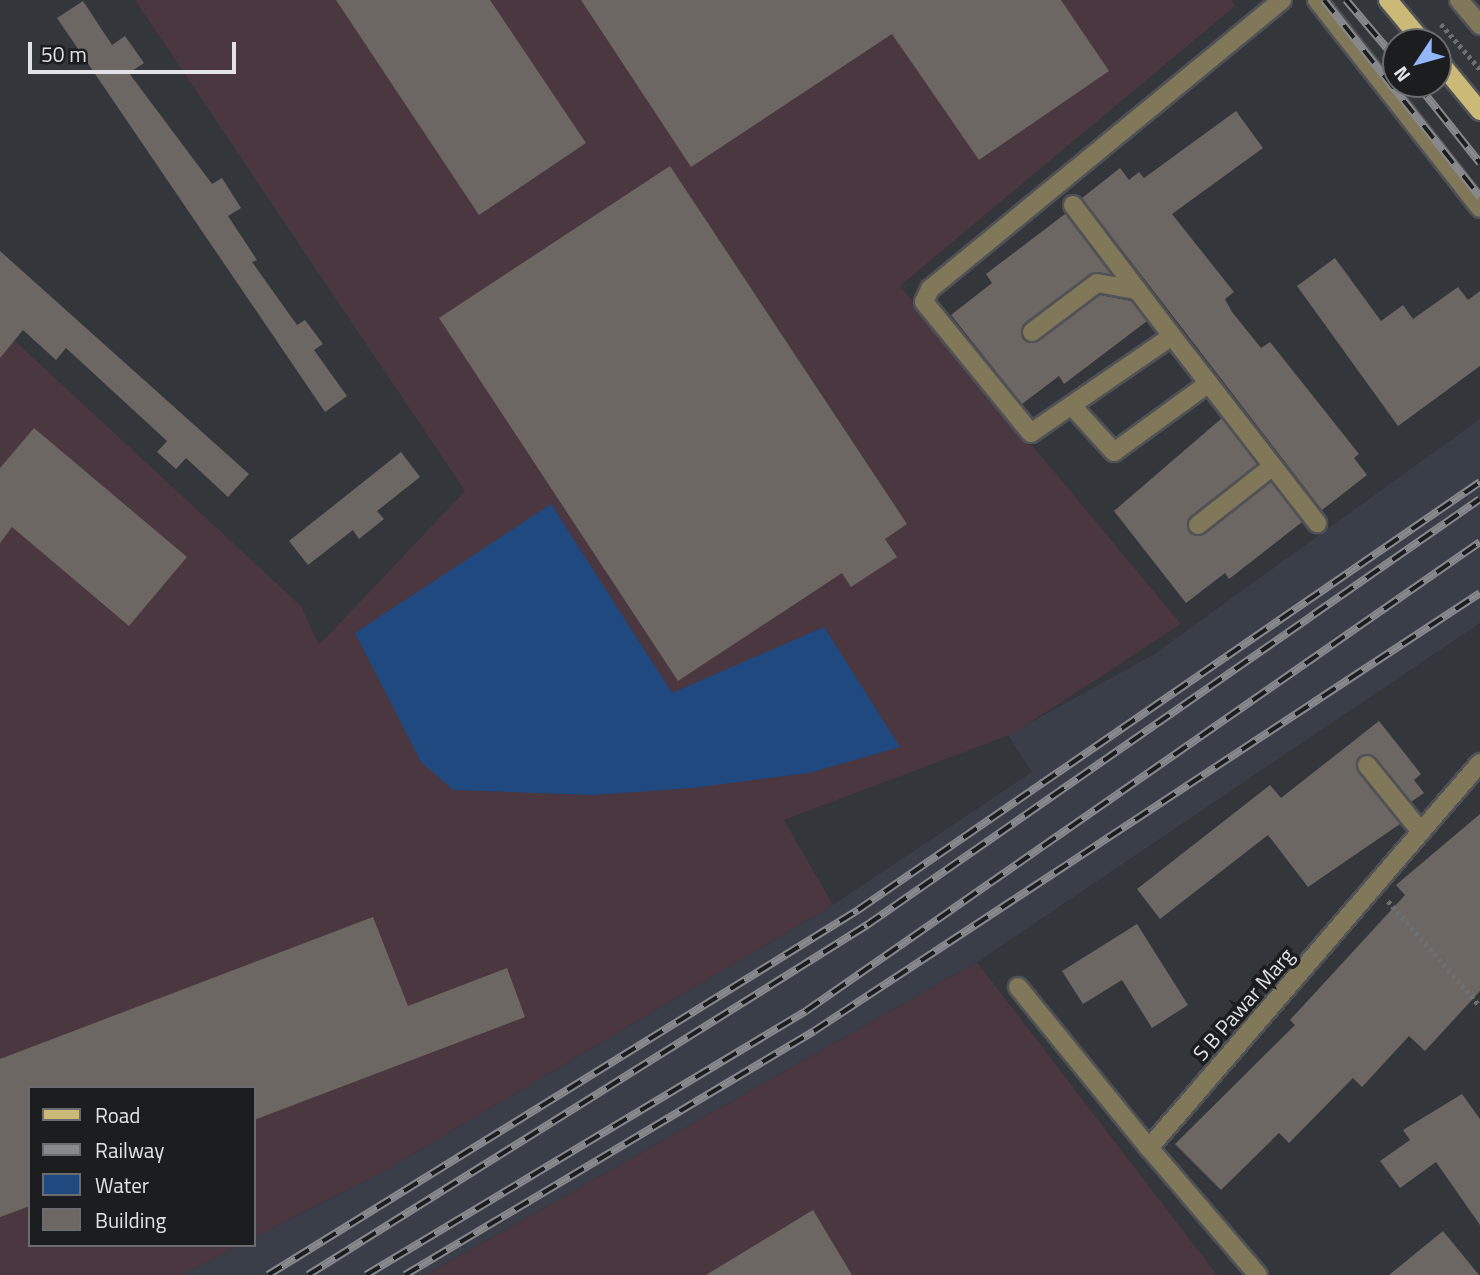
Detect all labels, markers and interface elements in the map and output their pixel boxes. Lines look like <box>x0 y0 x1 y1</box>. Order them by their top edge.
scale bar <box>32 28 240 72</box>
north arrow <box>1382 28 1452 98</box>
text: 50 m <box>41 38 87 70</box>
text: N <box>1386 61 1417 88</box>
street label: S B Pawar Marg <box>1187 943 1299 1065</box>
legend <box>28 1086 256 1247</box>
text: Road <box>95 1099 140 1131</box>
text: Railway <box>95 1134 164 1166</box>
text: Water <box>95 1169 149 1201</box>
text: Building <box>95 1204 166 1236</box>

